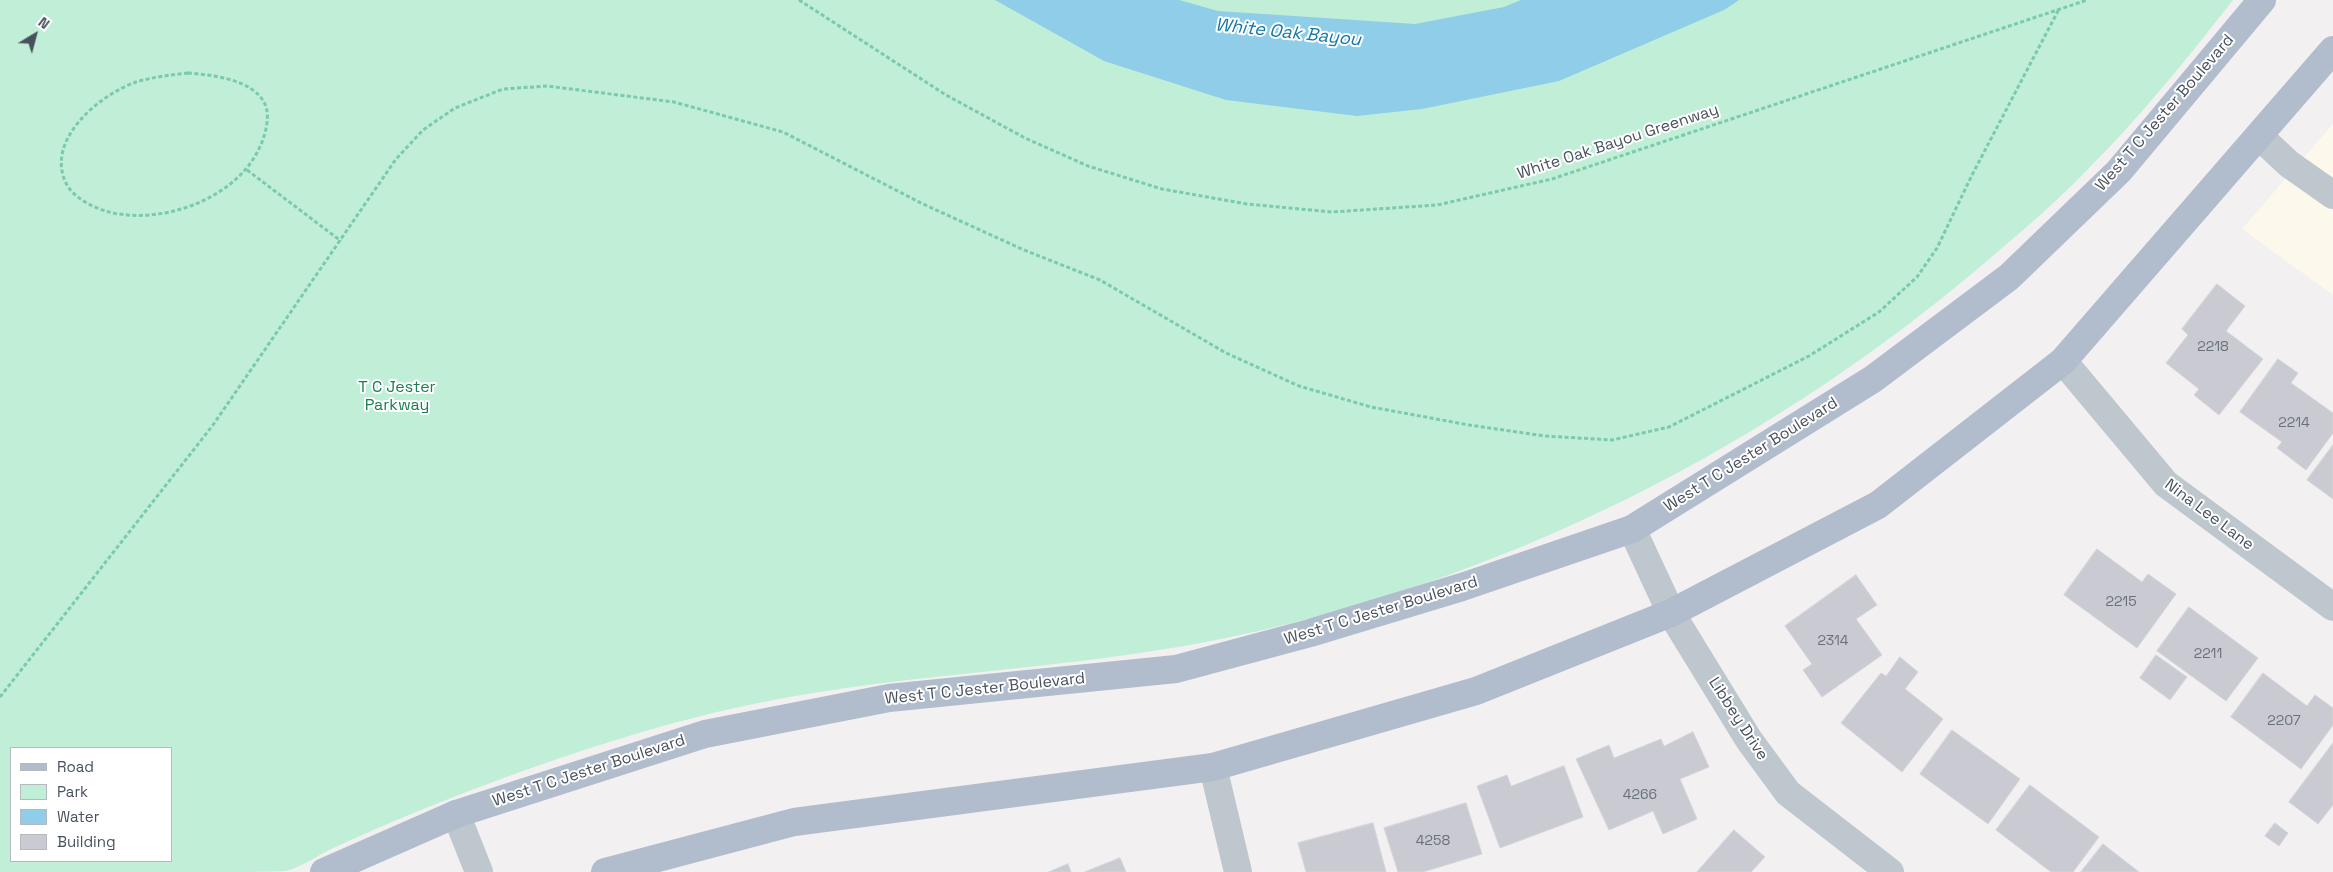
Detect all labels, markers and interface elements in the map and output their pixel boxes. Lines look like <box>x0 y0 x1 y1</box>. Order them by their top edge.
north arrow <box>10 10 60 60</box>
text: N <box>35 13 53 33</box>
water label: White Oak Bayou <box>1214 15 1362 51</box>
street label: West T C Jester Boulevard <box>2092 31 2238 195</box>
street label: White Oak Bayou Greenway <box>1515 100 1721 184</box>
house number: 2218 <box>2197 339 2229 355</box>
park label: T C Jester Parkway <box>358 378 436 416</box>
street label: West T C Jester Boulevard <box>1661 394 1841 516</box>
house number: 2214 <box>2278 415 2310 431</box>
street label: Nina Lee Lane <box>2161 475 2257 555</box>
street label: West T C Jester Boulevard <box>1282 572 1480 650</box>
house number: 2215 <box>2105 594 2137 610</box>
house number: 2314 <box>1817 633 1849 649</box>
house number: 2211 <box>2194 646 2222 662</box>
street label: West T C Jester Boulevard <box>884 669 1086 709</box>
street label: Libbey Drive <box>1704 674 1772 764</box>
house number: 2207 <box>2267 713 2301 729</box>
street label: West T C Jester Boulevard <box>490 731 688 811</box>
legend <box>10 747 172 862</box>
text: Road <box>57 757 94 776</box>
text: Park <box>57 782 88 801</box>
house number: 4266 <box>1623 787 1657 803</box>
text: Water <box>57 807 99 826</box>
text: Building <box>57 832 116 851</box>
house number: 4258 <box>1416 833 1450 849</box>

